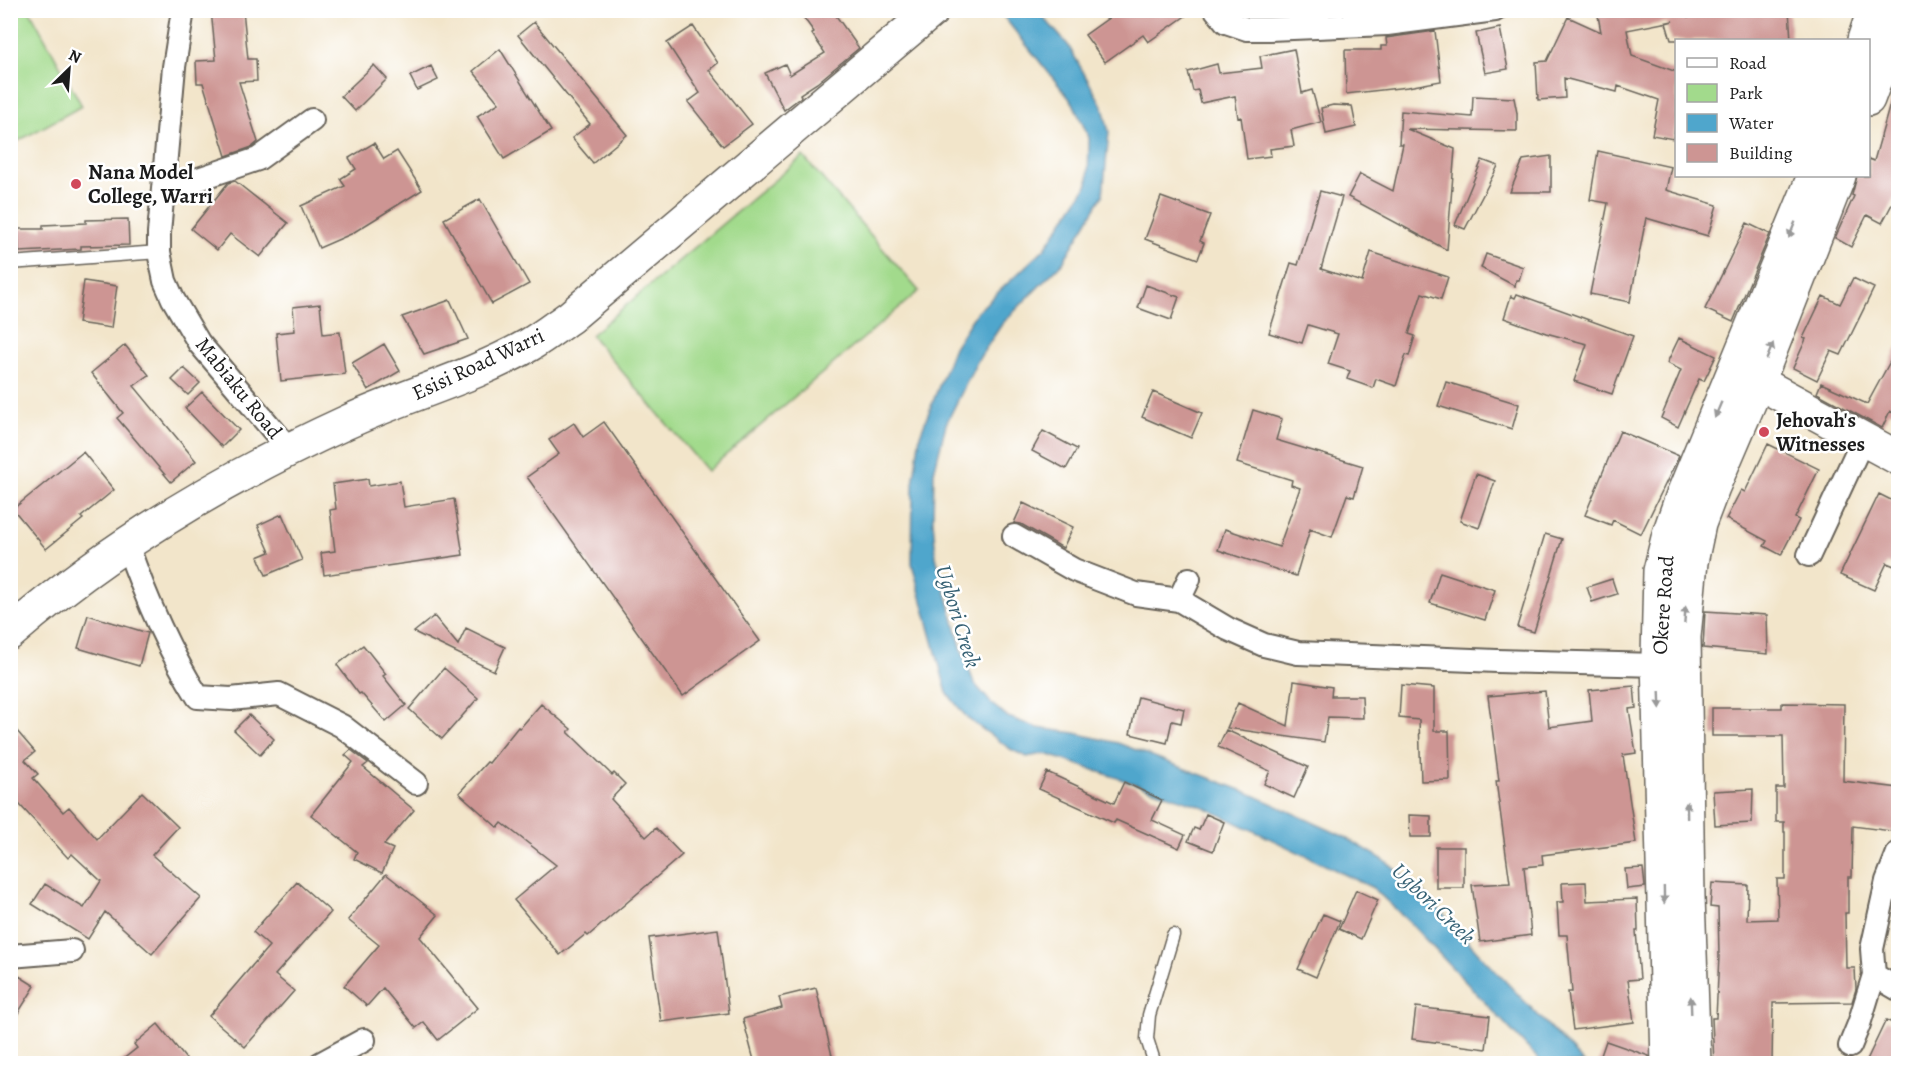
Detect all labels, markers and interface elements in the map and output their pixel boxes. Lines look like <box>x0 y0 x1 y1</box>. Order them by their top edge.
north arrow <box>39 39 99 99</box>
legend <box>1675 39 1870 177</box>
text: N <box>65 44 85 69</box>
text: Road <box>1729 51 1767 75</box>
text: Park <box>1729 81 1763 105</box>
text: Water <box>1728 111 1774 135</box>
text: Building <box>1729 141 1793 165</box>
place label: Nana Model College, Warri <box>88 158 213 210</box>
marker: Nana Model College, Warri <box>69 177 83 191</box>
one-way arrow <box>1787 221 1797 239</box>
street label: Esisi Road Warri <box>407 321 549 407</box>
street label: Mabiaku Road <box>189 331 289 445</box>
one-way arrow <box>1765 342 1775 360</box>
one-way arrow <box>1713 401 1722 419</box>
place label: Jehovah's Witnesses <box>1775 406 1865 458</box>
marker: Jehovah's Witnesses <box>1757 425 1771 439</box>
street label: Okere Road <box>1646 554 1680 655</box>
water label: Ugbori Creek <box>928 561 988 672</box>
one-way arrow <box>1681 606 1690 625</box>
one-way arrow <box>1655 690 1664 709</box>
one-way arrow <box>1682 801 1692 820</box>
water label: Ugbori Creek <box>1385 856 1482 951</box>
one-way arrow <box>1659 885 1668 904</box>
one-way arrow <box>1687 996 1696 1015</box>

